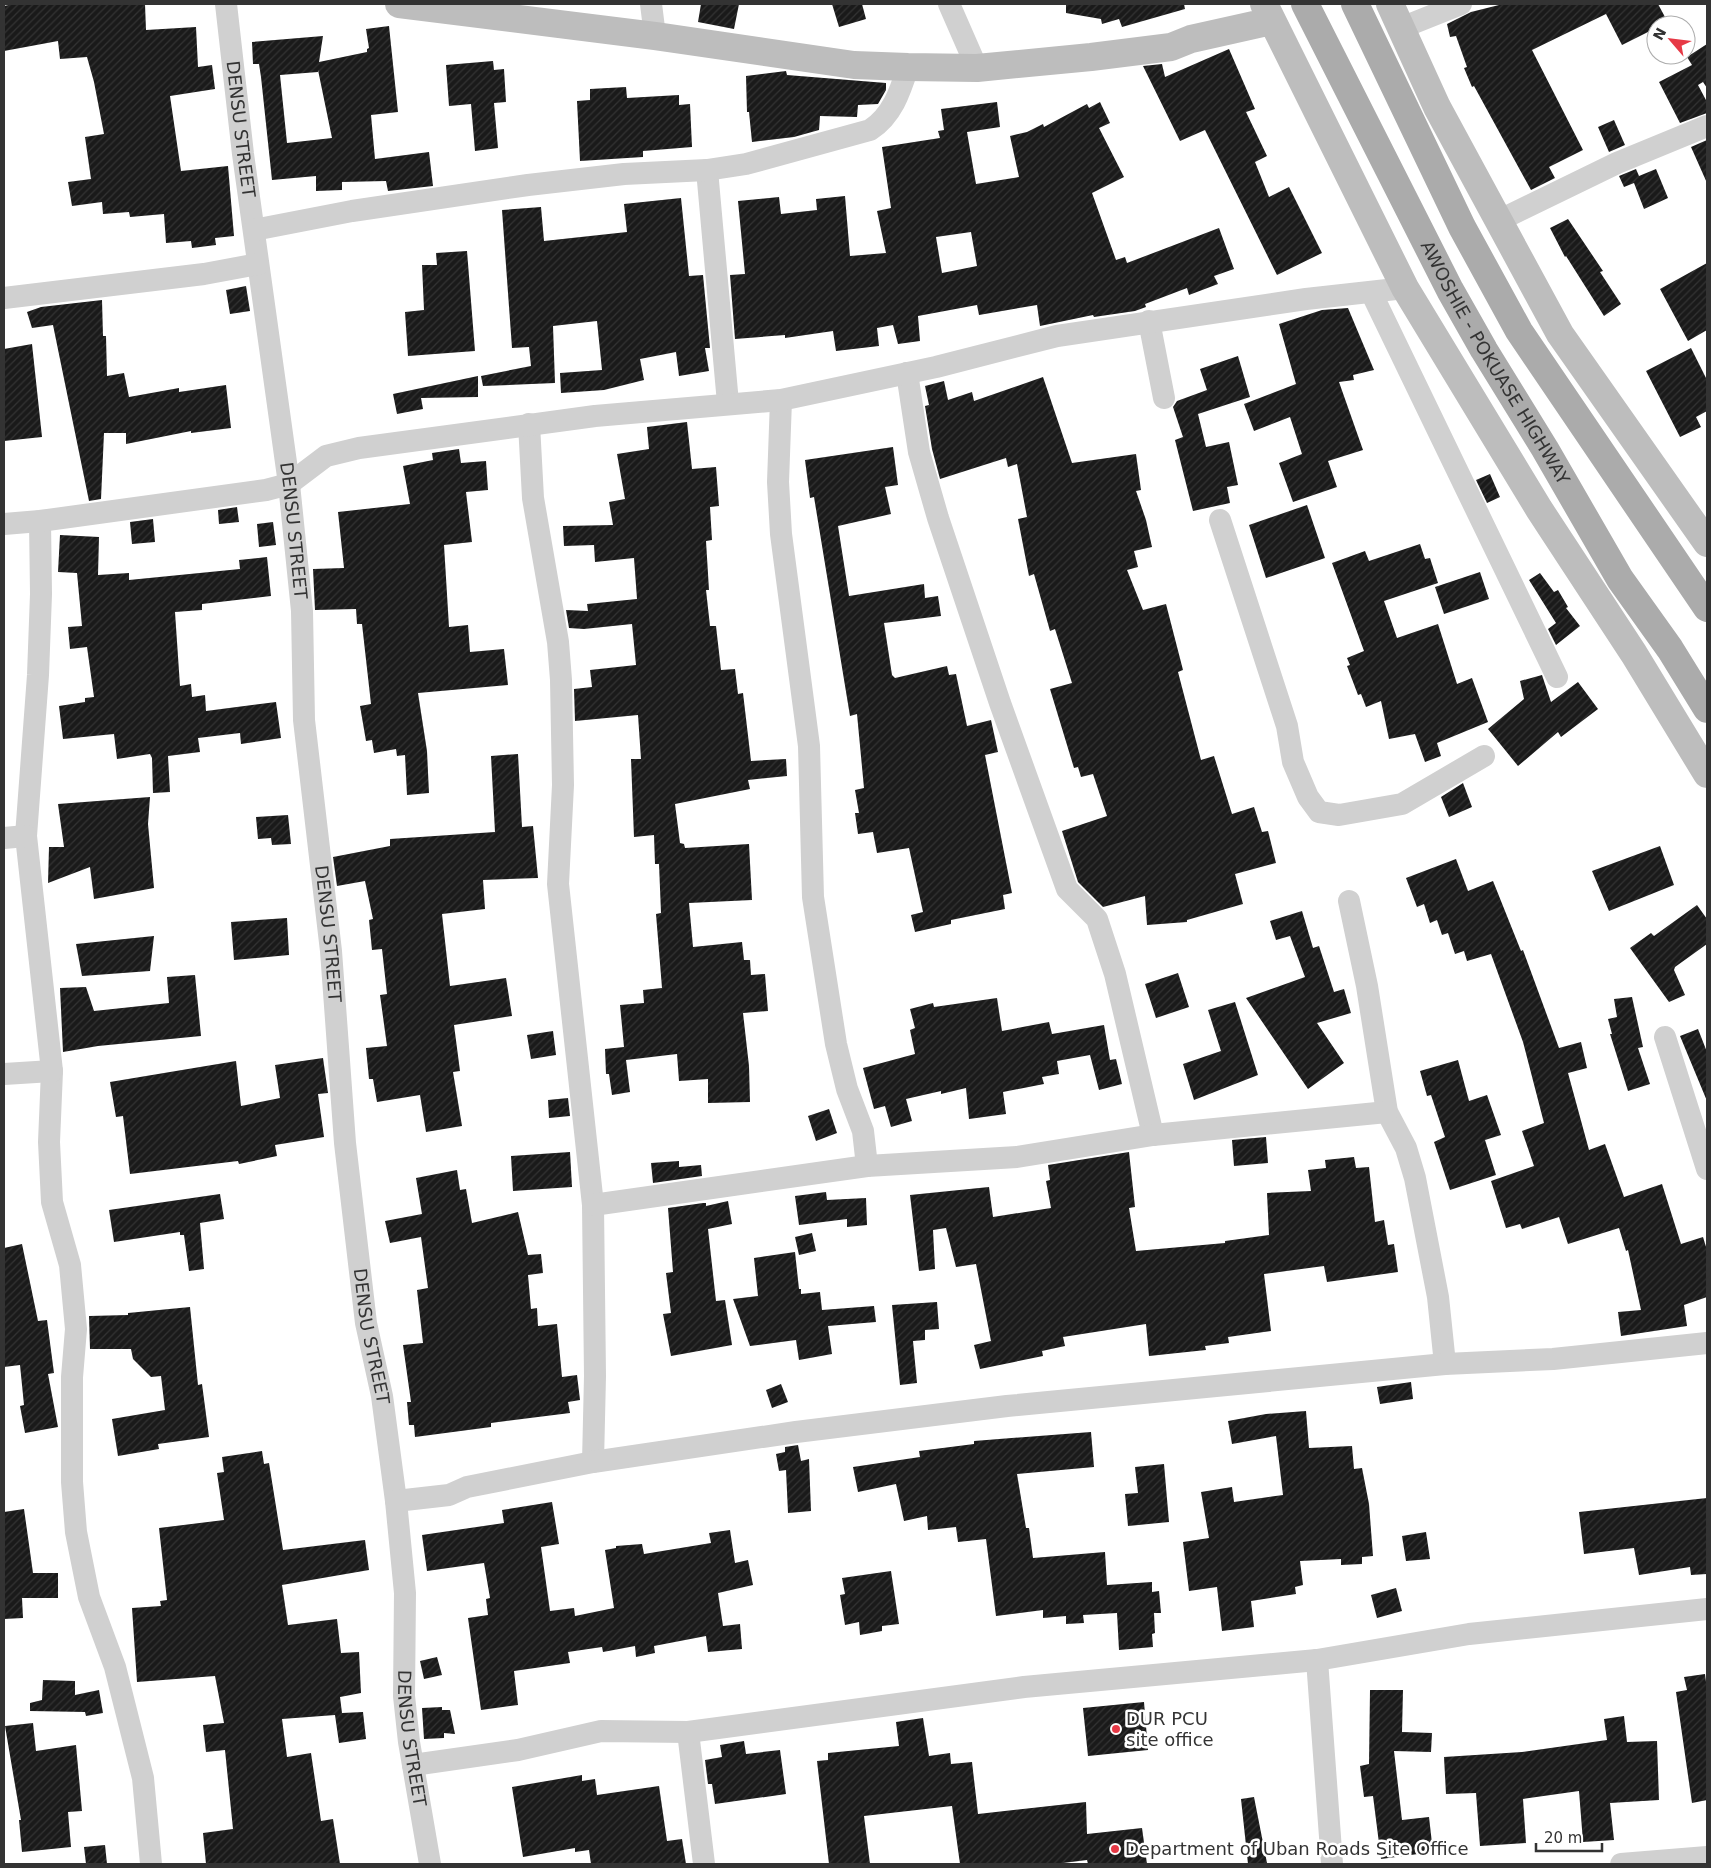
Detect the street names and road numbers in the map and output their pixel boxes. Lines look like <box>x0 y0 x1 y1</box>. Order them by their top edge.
street label: DENSU STREET <box>222 60 260 200</box>
street label: AWOSHIE - POKUASE HIGHWAY <box>1417 237 1575 489</box>
street label: DENSU STREET <box>276 461 312 601</box>
street label: DENSU STREET <box>311 864 346 1004</box>
street label: DENSU STREET <box>350 1267 394 1406</box>
street label: DENSU STREET <box>394 1670 431 1809</box>

